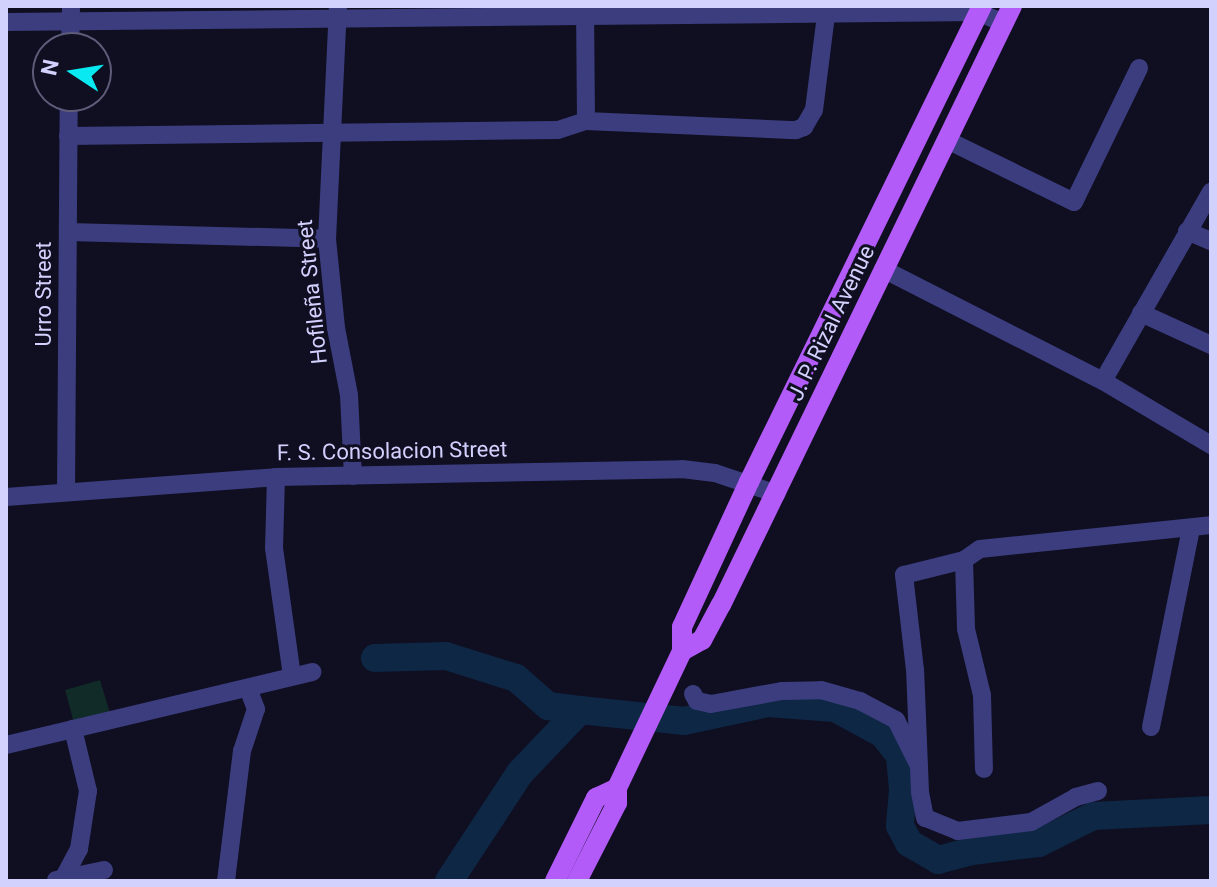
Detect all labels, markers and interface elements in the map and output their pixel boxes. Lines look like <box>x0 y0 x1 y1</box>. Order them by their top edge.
north arrow <box>32 32 112 112</box>
text: N <box>36 57 64 78</box>
street label: Hofileña Street <box>291 218 333 366</box>
street label: Urro Street <box>31 241 57 347</box>
street label: J. P. Rizal Avenue <box>782 241 880 405</box>
street label: F. S. Consolacion Street <box>277 436 507 466</box>

